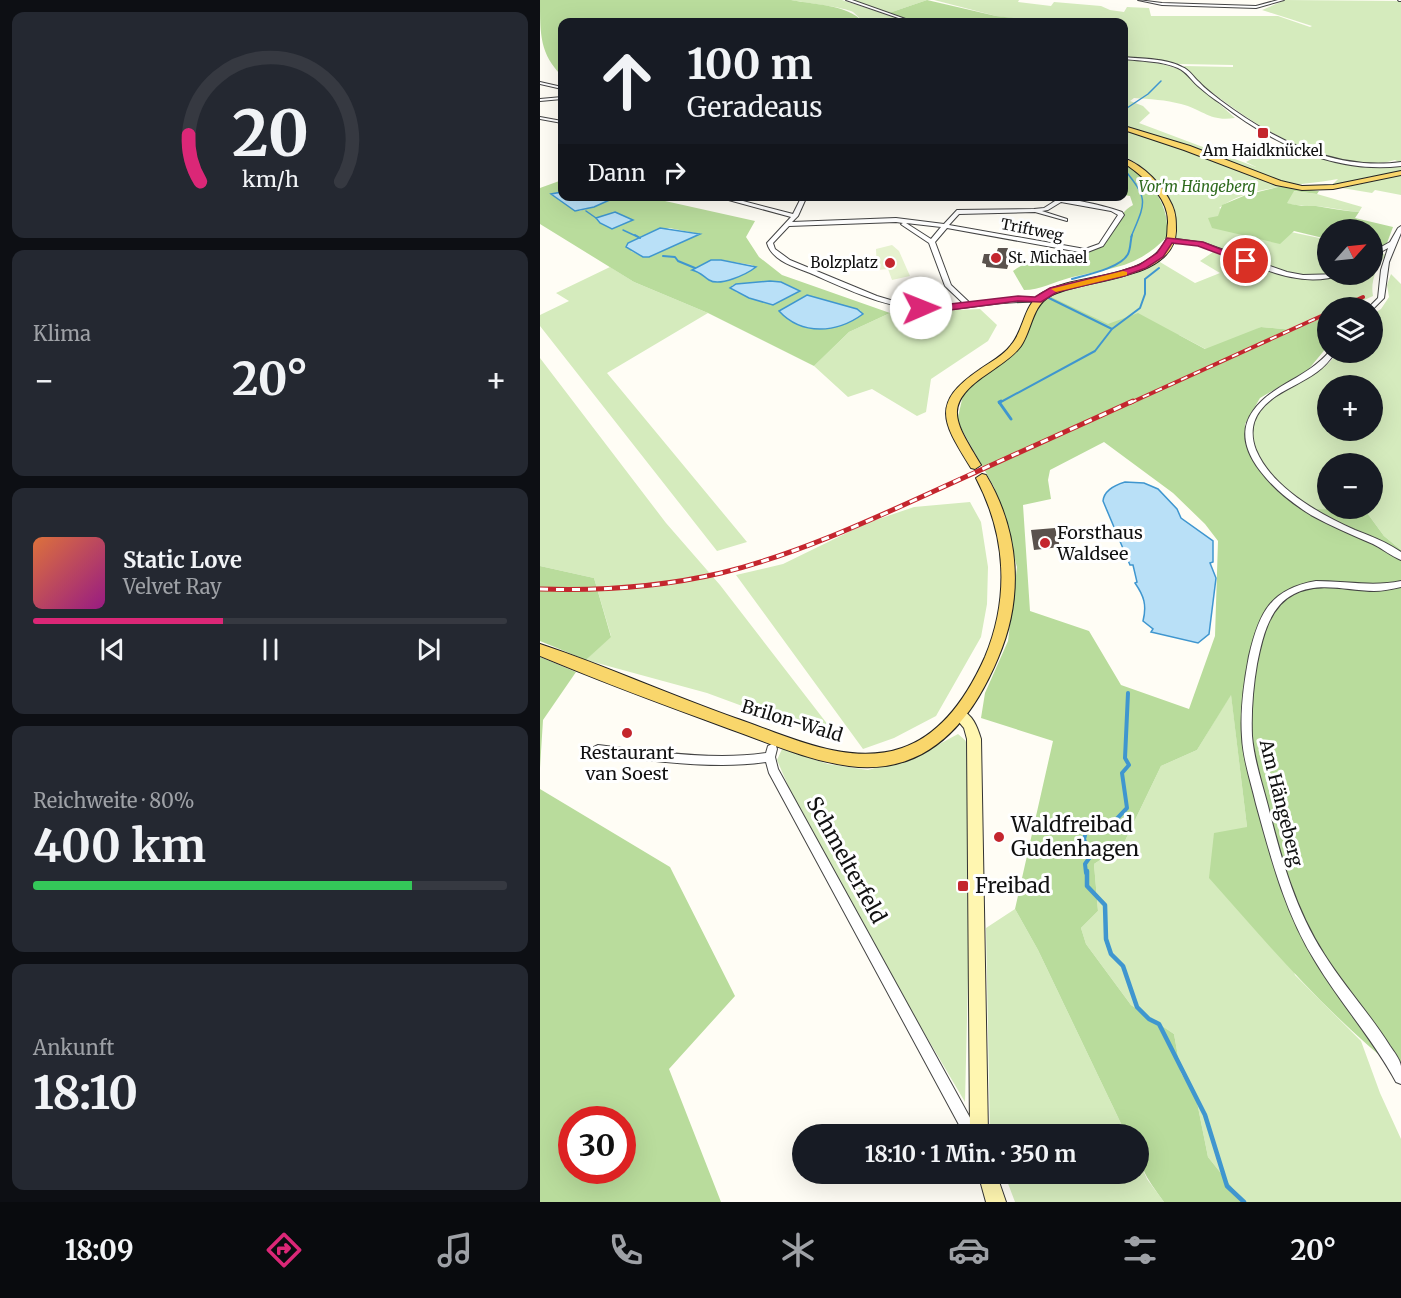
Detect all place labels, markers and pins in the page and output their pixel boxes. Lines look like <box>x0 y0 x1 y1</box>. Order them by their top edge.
marker: Am Haidknückel <box>1256 126 1270 140</box>
place label: Am Haidknückel <box>1202 141 1324 160</box>
pin <box>1220 235 1271 286</box>
place label: St. Michael <box>1008 248 1088 267</box>
marker: St. Michael <box>989 251 1003 265</box>
place label: Bolzplatz <box>810 253 878 272</box>
marker: Bolzplatz <box>883 256 897 270</box>
place label: Forsthaus Waldsee <box>1056 521 1143 565</box>
marker: Forsthaus Waldsee <box>1038 536 1052 550</box>
marker: Restaurant van Soest <box>620 726 634 740</box>
place label: Restaurant van Soest <box>580 741 674 785</box>
place label: Waldfreibad Gudenhagen <box>1010 811 1139 862</box>
marker: Waldfreibad Gudenhagen <box>992 830 1006 844</box>
place label: Freibad <box>975 872 1051 899</box>
marker: Freibad <box>956 879 970 893</box>

